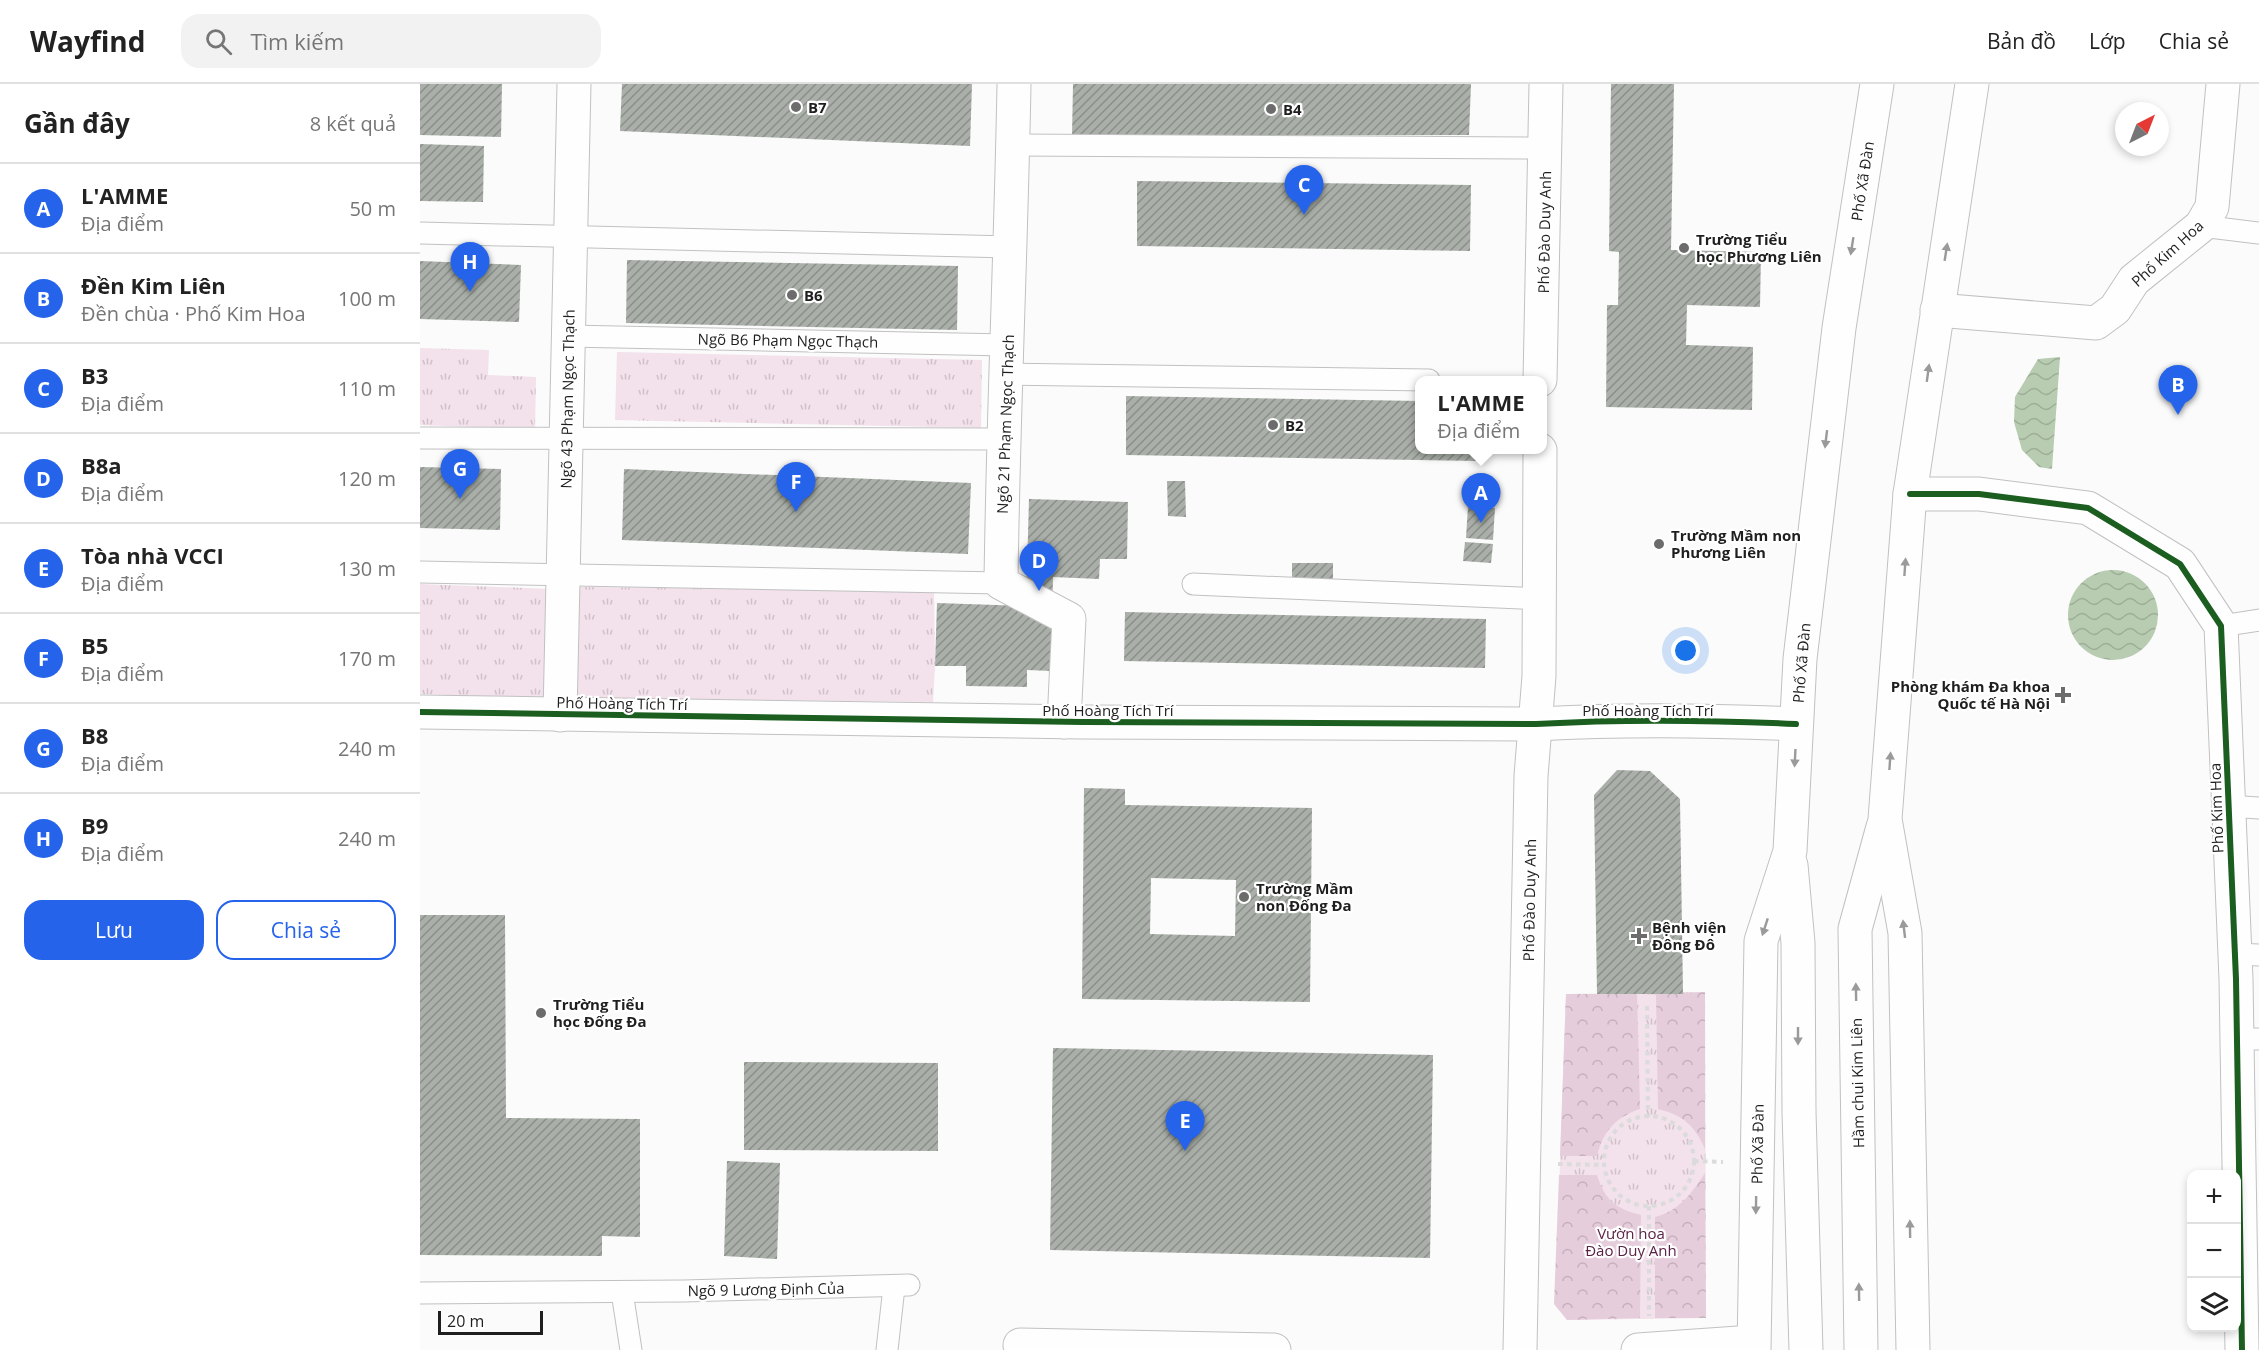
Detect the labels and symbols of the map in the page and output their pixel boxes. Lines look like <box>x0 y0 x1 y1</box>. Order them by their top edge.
place label: B7 <box>808 97 827 117</box>
place label: B4 <box>1283 99 1302 119</box>
marker: B7 <box>789 100 803 114</box>
marker: B4 <box>1264 102 1278 116</box>
north arrow <box>2115 102 2169 156</box>
street label: Phố Xã Đàn <box>1846 140 1878 222</box>
pin: C <box>1284 166 1324 215</box>
street label: Phố Đào Duy Anh <box>1533 170 1555 294</box>
street label: Phố Kim Hoa <box>2127 215 2207 291</box>
place label: Trường Tiểu học Phương Liên <box>1696 229 1822 266</box>
one-way arrow <box>1847 236 1856 255</box>
marker: Trường Tiểu học Phương Liên <box>1677 241 1691 255</box>
pin: H <box>451 242 490 292</box>
one-way arrow <box>1942 242 1951 261</box>
place label: B6 <box>804 285 823 305</box>
marker: B6 <box>785 288 799 302</box>
street label: Ngõ 43 Phạm Ngọc Thạch <box>555 309 579 489</box>
street label: Ngõ B6 Phạm Ngọc Thạch <box>698 328 878 352</box>
street label: Ngõ 21 Phạm Ngọc Thạch <box>992 334 1018 514</box>
one-way arrow <box>1923 364 1932 383</box>
pin: B <box>2158 366 2198 415</box>
place label: B2 <box>1285 415 1304 435</box>
marker: B2 <box>1266 418 1280 432</box>
one-way arrow <box>1821 429 1831 448</box>
pin: G <box>440 450 480 499</box>
pin: F <box>776 462 815 512</box>
pin: A <box>1462 474 1500 523</box>
place label: Trường Mầm non Phương Liên <box>1671 525 1801 562</box>
marker: Trường Mầm non Phương Liên <box>1652 537 1666 551</box>
pin: D <box>1020 542 1058 591</box>
one-way arrow <box>1900 557 1910 576</box>
street label: Phố Xã Đàn <box>1788 622 1814 704</box>
your location <box>1671 636 1700 665</box>
place label: Phòng khám Đa khoa Quốc tế Hà Nội <box>1891 676 2050 713</box>
marker: Phòng khám Đa khoa Quốc tế Hà Nội <box>2054 686 2072 704</box>
street label: Phố Hoàng Tích Trí <box>556 692 689 714</box>
street label: Phố Hoàng Tích Trí <box>1042 700 1175 720</box>
street label: Phố Hoàng Tích Trí <box>1582 700 1715 720</box>
one-way arrow <box>1790 749 1799 768</box>
one-way arrow <box>1885 752 1895 771</box>
street label: Phố Kim Hoa <box>2204 763 2228 853</box>
street label: Phố Đào Duy Anh <box>1518 838 1540 962</box>
place label: Trường Mầm non Đống Đa <box>1256 878 1353 915</box>
marker: Trường Mầm non Đống Đa <box>1237 890 1251 904</box>
place label: Bệnh viện Đông Đô <box>1652 917 1726 954</box>
one-way arrow <box>1760 918 1770 936</box>
one-way arrow <box>1899 919 1909 938</box>
marker: Bệnh viện Đông Đô <box>1630 927 1648 945</box>
one-way arrow <box>1851 982 1861 1001</box>
place label: Trường Tiểu học Đống Đa <box>553 994 647 1031</box>
marker: Trường Tiểu học Đống Đa <box>534 1006 548 1020</box>
street label: Hầm chui Kim Liên <box>1846 1018 1868 1148</box>
one-way arrow <box>1793 1026 1803 1045</box>
pin: E <box>1166 1102 1204 1151</box>
street label: Phố Xã Đàn <box>1746 1104 1768 1184</box>
one-way arrow <box>1751 1196 1761 1215</box>
one-way arrow <box>1905 1219 1915 1238</box>
park label: Vườn hoa Đào Duy Anh <box>1585 1223 1677 1260</box>
street label: Ngõ 9 Lương Định Của <box>687 1278 845 1300</box>
one-way arrow <box>1854 1282 1864 1301</box>
scale bar <box>438 1308 543 1336</box>

